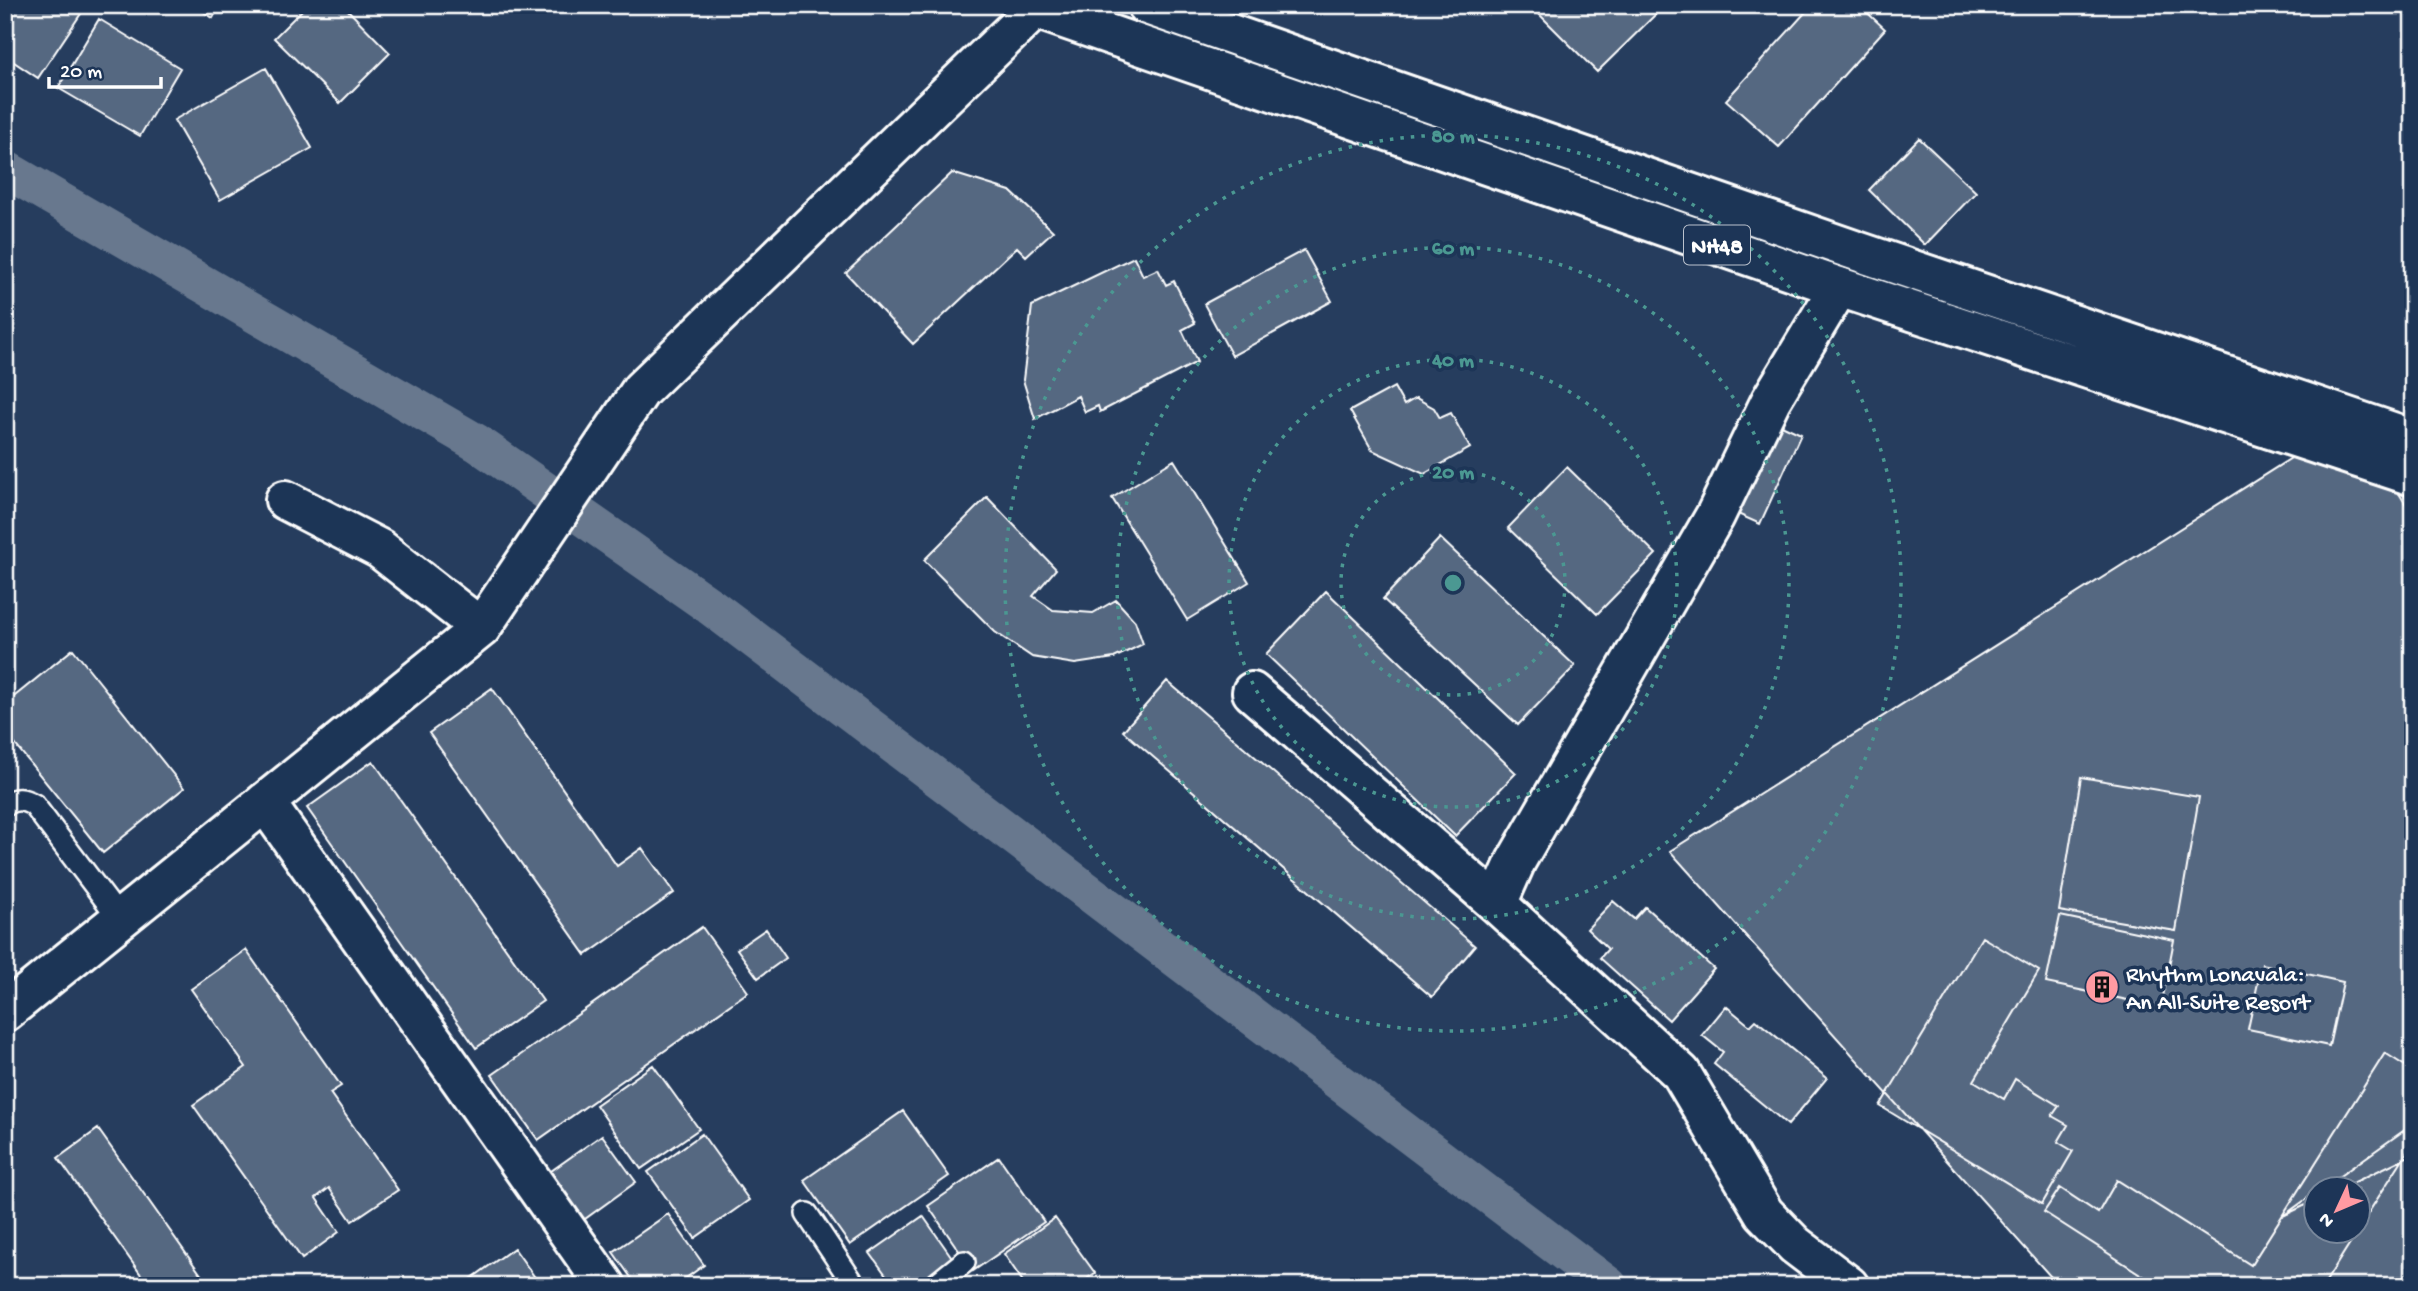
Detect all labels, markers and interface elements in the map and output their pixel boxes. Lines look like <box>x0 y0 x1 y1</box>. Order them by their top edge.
scale bar <box>49 46 161 90</box>
text: 20 m <box>60 61 102 86</box>
text: 80 m <box>1431 126 1475 151</box>
road number: NH48 <box>1684 226 1750 264</box>
text: 60 m <box>1432 238 1474 263</box>
text: 40 m <box>1431 350 1474 375</box>
text: 20 m <box>1432 462 1474 487</box>
centre of rings <box>1441 571 1465 595</box>
place label: Rhythm Lonavala: An All-Suite Resort <box>2126 962 2312 1019</box>
building icon: Rhythm Lonavala: An All-Suite Resort <box>2083 968 2121 1006</box>
north arrow <box>2302 1176 2372 1246</box>
text: N <box>2315 1207 2340 1232</box>

